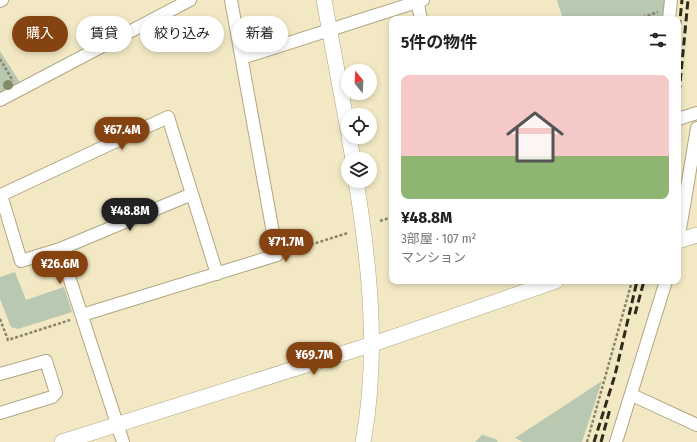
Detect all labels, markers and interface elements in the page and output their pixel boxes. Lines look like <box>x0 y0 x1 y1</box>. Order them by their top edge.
chip: 購入 <box>12 16 68 52</box>
chip: 賃貸 <box>76 16 132 52</box>
chip: 絞り込み <box>140 16 224 52</box>
chip: 新着 <box>232 16 288 52</box>
icon: filters <box>647 29 669 51</box>
text: 5件の物件 <box>401 32 477 53</box>
north arrow <box>341 64 377 100</box>
map controls <box>341 64 377 188</box>
icon: home <box>499 101 571 173</box>
button: locate <box>341 108 377 144</box>
pin: ¥67.4M <box>89 117 155 151</box>
text: ¥67.4M <box>103 122 141 137</box>
button: layers <box>341 152 377 188</box>
pin: ¥48.8M <box>97 198 163 232</box>
text: ¥48.8M <box>110 203 150 218</box>
text: ¥48.8M <box>401 207 452 228</box>
pin: ¥71.7M <box>253 229 319 263</box>
text: 3部屋 · 107 m² <box>401 231 476 246</box>
text: ¥71.7M <box>268 234 304 249</box>
text: マンション <box>401 250 466 265</box>
pin: ¥26.6M <box>27 251 93 285</box>
text: ¥26.6M <box>41 256 79 271</box>
pin: ¥69.7M <box>281 342 347 376</box>
text: ¥69.7M <box>295 347 333 362</box>

